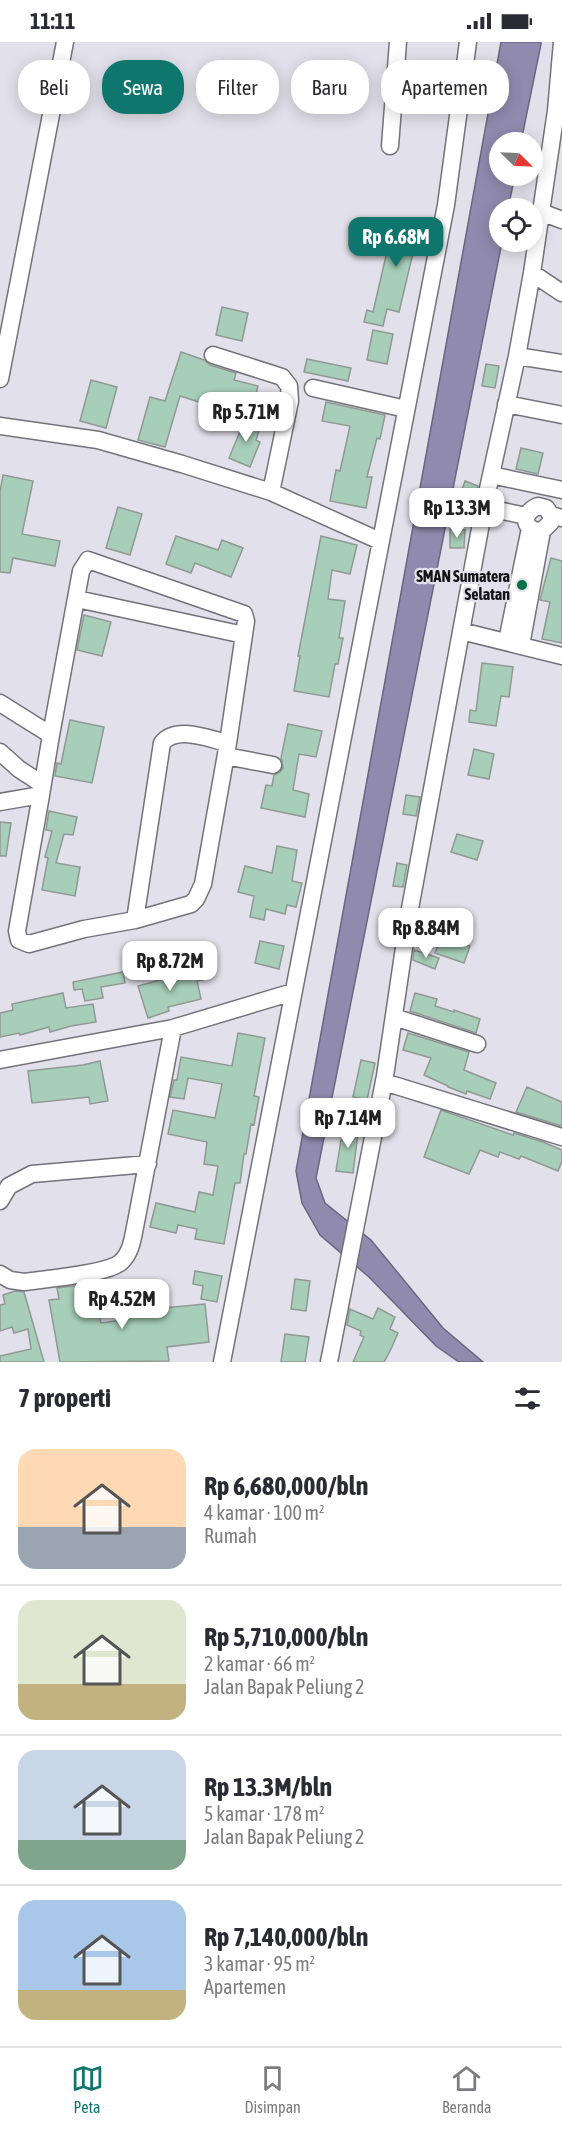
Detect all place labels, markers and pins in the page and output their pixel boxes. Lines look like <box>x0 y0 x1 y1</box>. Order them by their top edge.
pin: Rp 6.68M <box>334 217 458 268</box>
pin: Rp 5.71M <box>184 392 308 443</box>
pin: Rp 13.3M <box>395 488 519 539</box>
place label: SMAN Sumatera Selatan <box>416 567 510 603</box>
marker: SMAN Sumatera Selatan <box>515 578 529 592</box>
pin: Rp 8.84M <box>364 908 488 959</box>
pin: Rp 8.72M <box>108 941 232 992</box>
pin: Rp 7.14M <box>286 1098 410 1149</box>
pin: Rp 4.52M <box>60 1279 184 1330</box>

